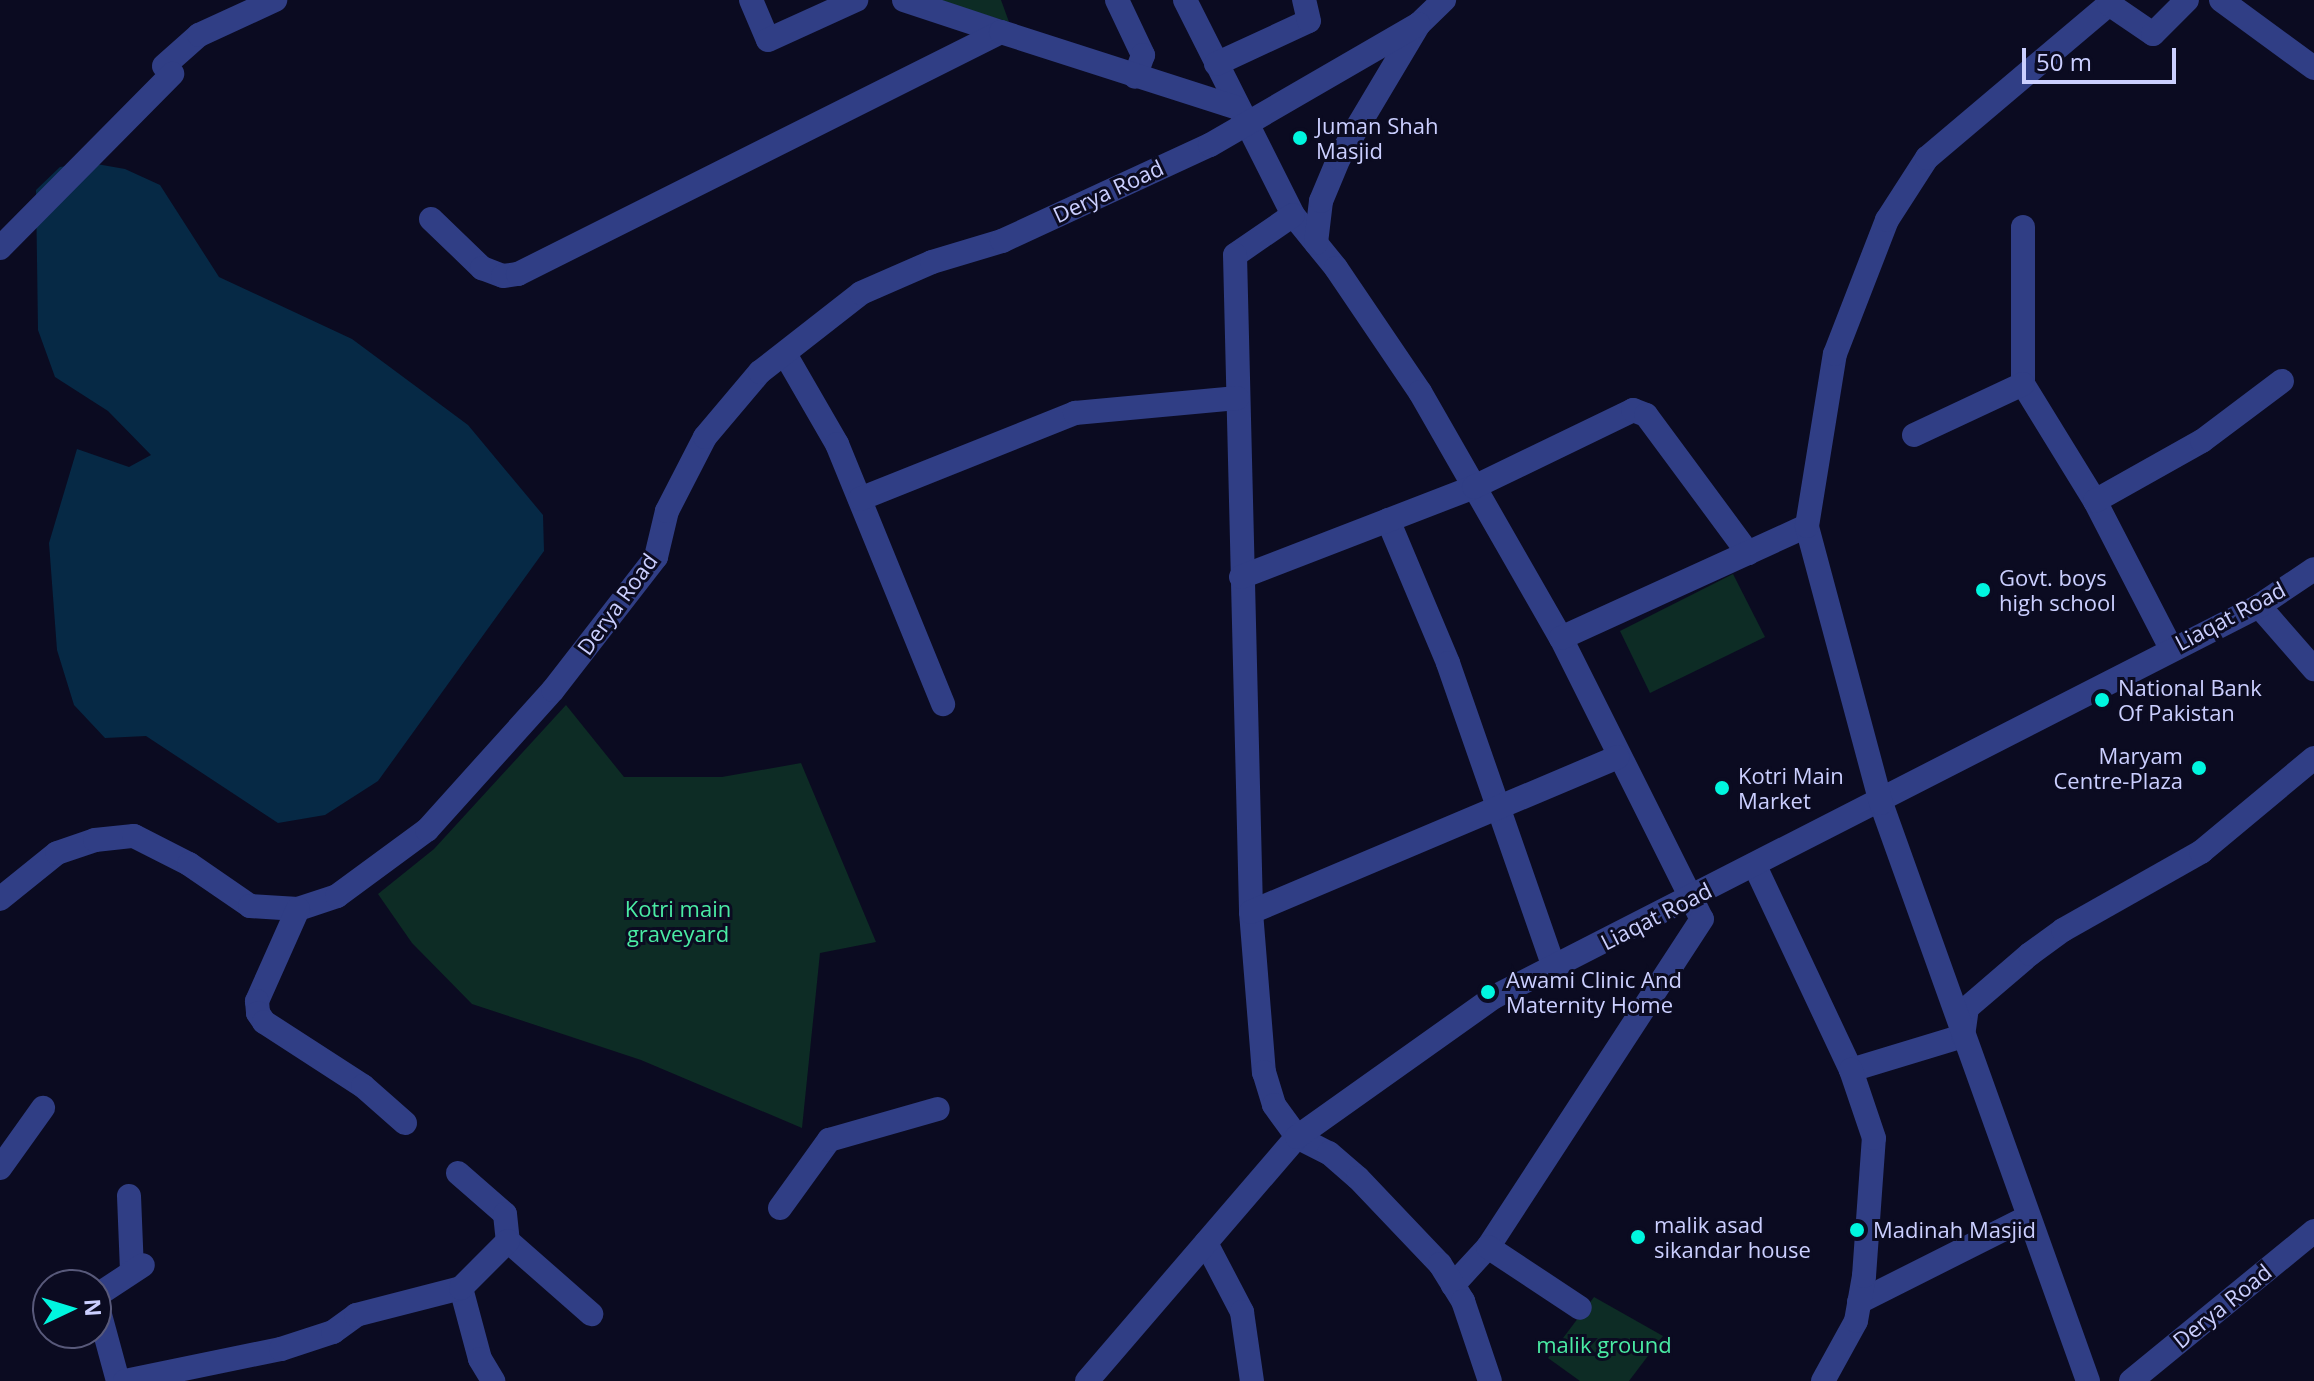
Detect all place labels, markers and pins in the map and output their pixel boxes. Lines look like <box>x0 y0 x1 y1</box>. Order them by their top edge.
place label: Juman Shah Masjid <box>1316 112 1438 164</box>
marker: Juman Shah Masjid <box>1291 129 1309 147</box>
place label: Govt. boys high school <box>1999 564 2116 616</box>
marker: Govt. boys high school <box>1974 581 1992 599</box>
place label: National Bank Of Pakistan <box>2118 674 2262 726</box>
marker: National Bank Of Pakistan <box>2093 691 2111 709</box>
place label: Maryam Centre-Plaza <box>2053 742 2183 794</box>
marker: Maryam Centre-Plaza <box>2190 759 2208 777</box>
place label: Kotri Main Market <box>1738 762 1844 814</box>
marker: Kotri Main Market <box>1713 779 1731 797</box>
place label: Awami Clinic And Maternity Home <box>1506 966 1682 1018</box>
marker: Awami Clinic And Maternity Home <box>1477 981 1499 1003</box>
place label: malik asad sikandar house <box>1654 1211 1811 1262</box>
place label: Madinah Masjid <box>1873 1217 2036 1243</box>
marker: Madinah Masjid <box>1848 1221 1866 1239</box>
marker: malik asad sikandar house <box>1629 1228 1647 1246</box>

